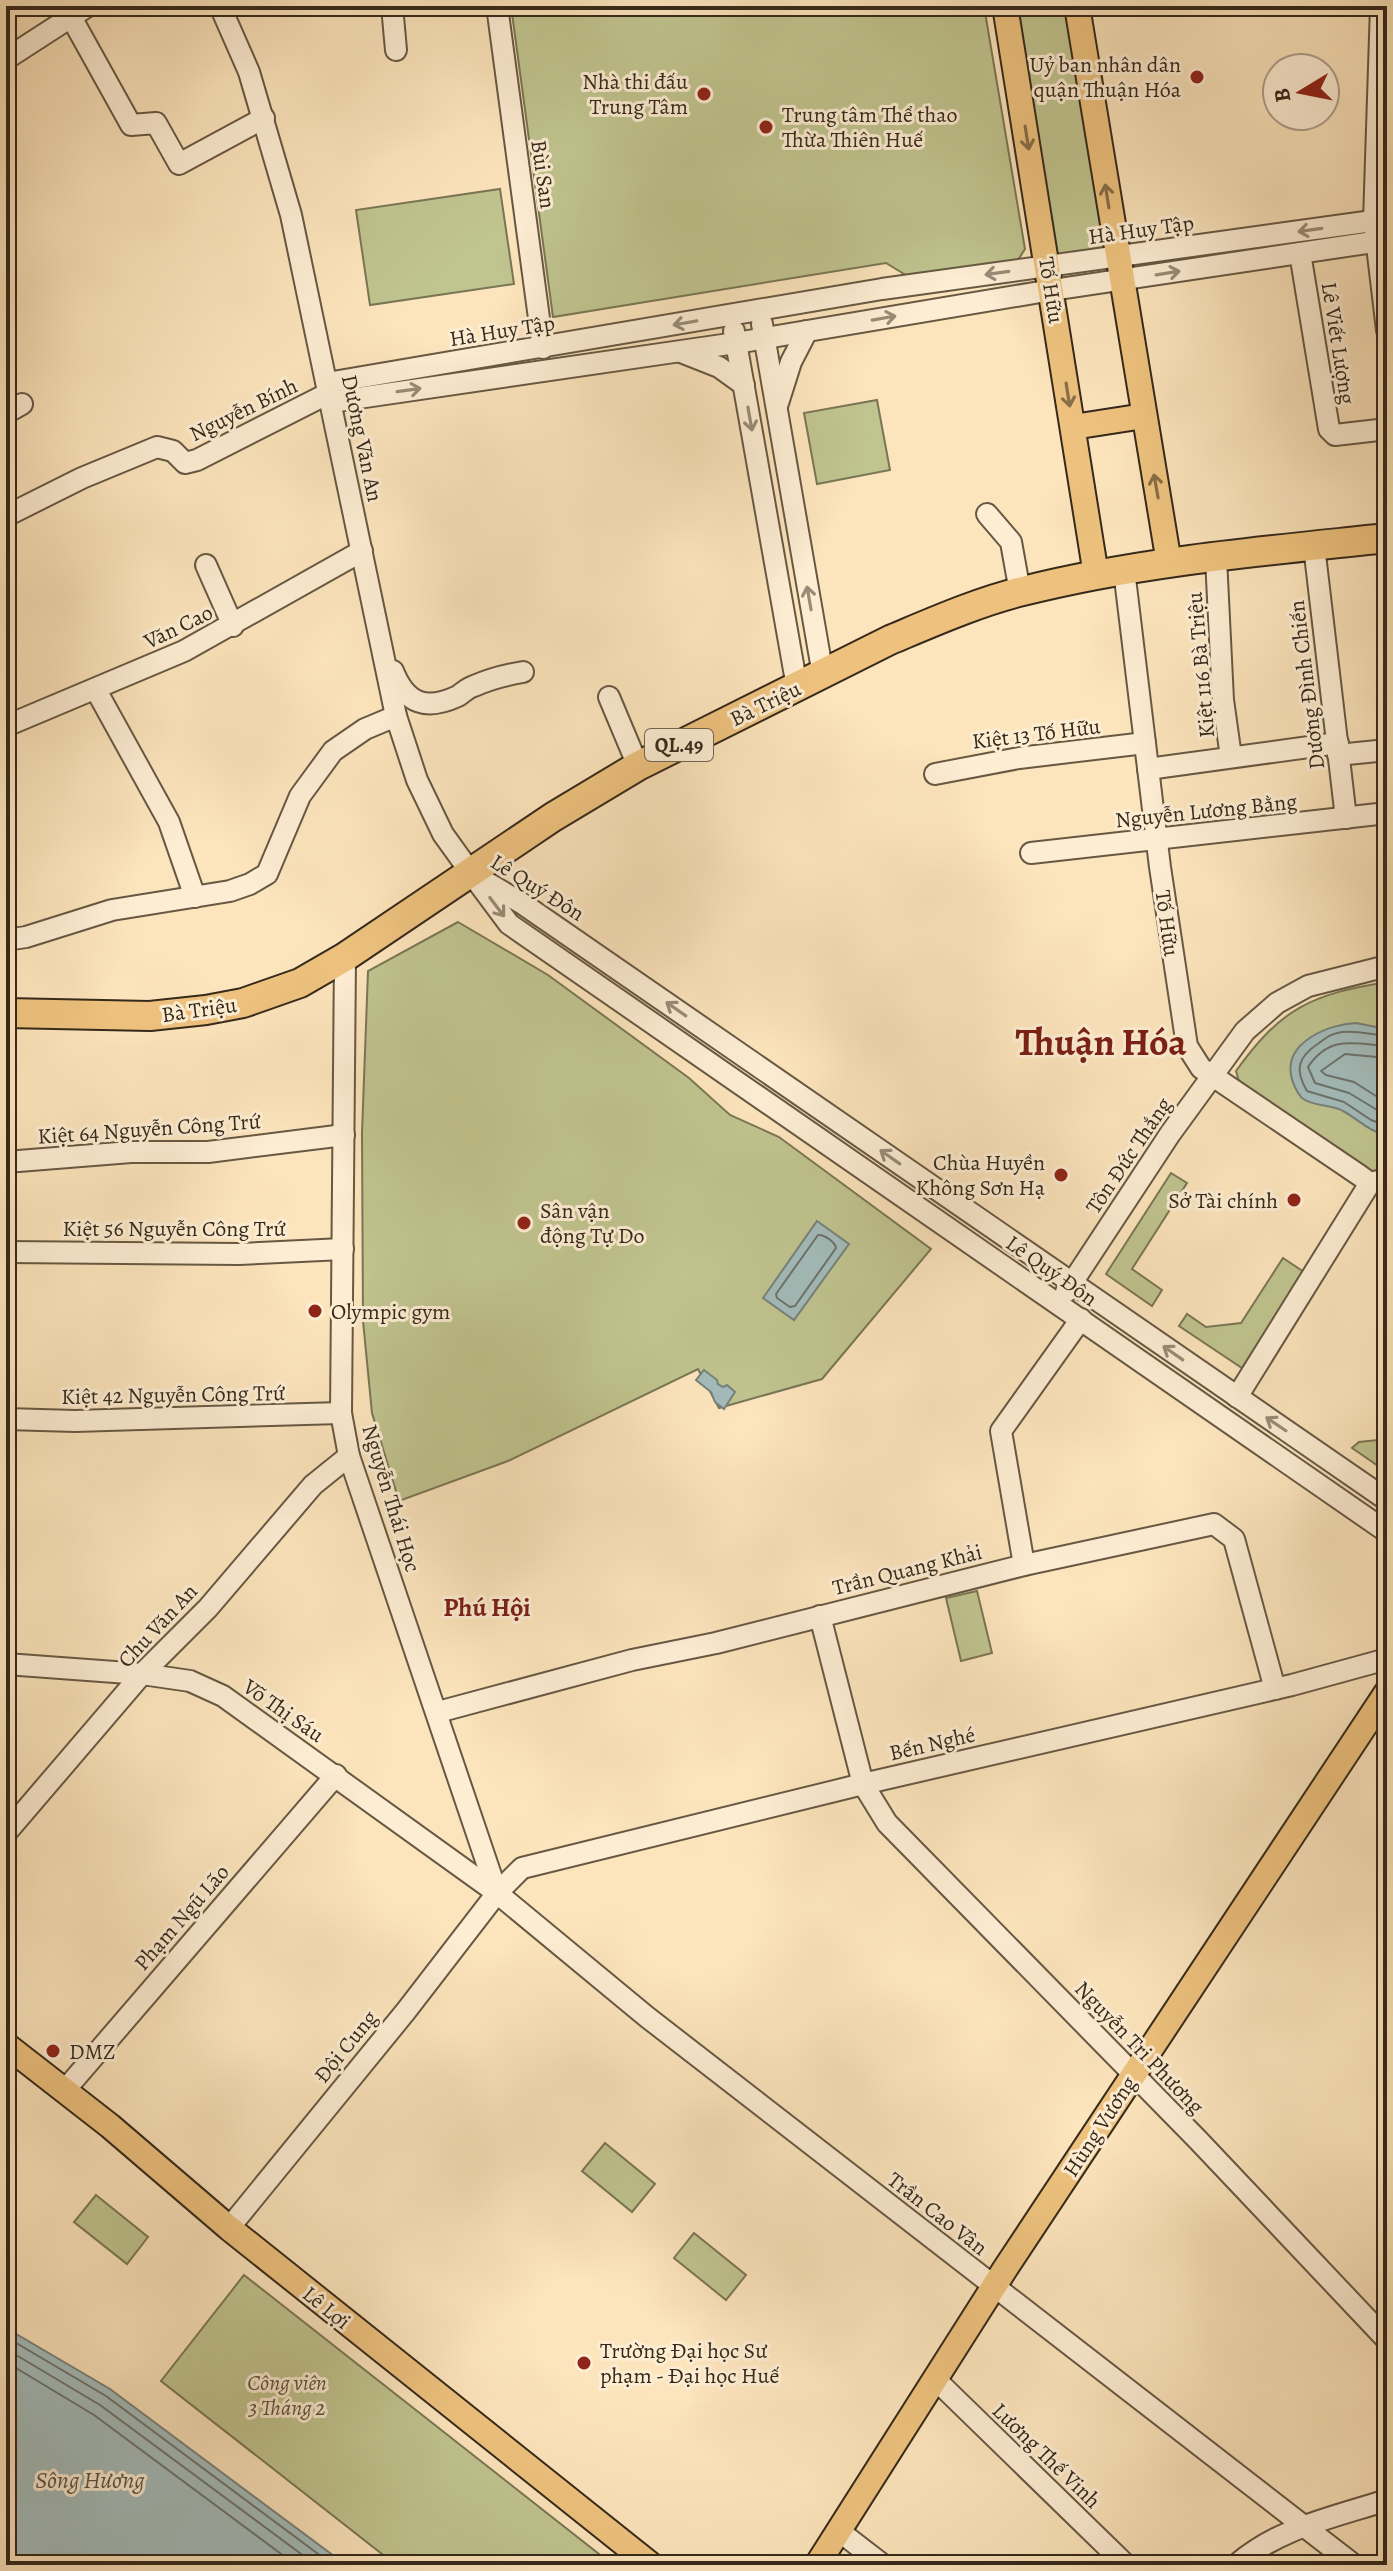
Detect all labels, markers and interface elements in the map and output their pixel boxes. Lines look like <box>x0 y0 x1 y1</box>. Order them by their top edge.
place label: Uỷ ban nhân dân quận Thuận Hóa <box>1029 50 1182 105</box>
north arrow <box>1261 52 1341 132</box>
place label: Nhà thi đấu Trung Tâm <box>582 67 688 122</box>
marker: Uỷ ban nhân dân quận Thuận Hóa <box>1188 68 1206 86</box>
marker: Nhà thi đấu Trung Tâm <box>695 85 713 103</box>
text: B <box>1266 86 1298 105</box>
place label: Trung tâm Thể thao Thừa Thiên Huế <box>782 100 958 155</box>
marker: Trung tâm Thể thao Thừa Thiên Huế <box>757 118 775 136</box>
one-way arrow <box>1020 125 1035 150</box>
street label: Bùi San <box>523 138 563 210</box>
one-way arrow <box>1099 184 1114 209</box>
street label: Hà Huy Tập <box>1086 208 1196 252</box>
one-way arrow <box>1298 223 1323 238</box>
street label: Tố Hữu <box>1031 255 1071 325</box>
one-way arrow <box>1155 265 1180 280</box>
one-way arrow <box>985 266 1010 281</box>
street label: Lê Viết Lượng <box>1314 280 1362 406</box>
street label: Hà Huy Tập <box>447 308 557 354</box>
one-way arrow <box>870 310 896 325</box>
one-way arrow <box>672 316 698 331</box>
street label: Nguyễn Bính <box>184 371 303 449</box>
street label: Dương Văn An <box>334 372 390 505</box>
one-way arrow <box>395 382 421 397</box>
one-way arrow <box>1061 382 1076 407</box>
one-way arrow <box>743 406 758 431</box>
one-way arrow <box>1147 474 1162 499</box>
one-way arrow <box>801 586 816 612</box>
street label: Kiệt 116 Bà Triệu <box>1180 591 1222 739</box>
street label: Văn Cao <box>138 597 218 657</box>
street label: Dương Đình Chiến <box>1282 599 1332 771</box>
street label: Bà Triệu <box>725 674 806 734</box>
street label: Kiệt 13 Tố Hữu <box>970 711 1102 757</box>
road number: QL.49 <box>645 729 713 761</box>
street label: Nguyễn Lương Bằng <box>1114 787 1298 835</box>
street label: Lê Quý Đôn <box>485 847 590 929</box>
street label: Tố Hữu <box>1148 888 1187 958</box>
one-way arrow <box>488 896 505 917</box>
street label: Bà Triệu <box>160 990 239 1030</box>
one-way arrow <box>665 1001 687 1017</box>
district label: Thuận Hóa <box>1015 1016 1187 1068</box>
street label: Tôn Đức Thắng <box>1079 1091 1179 1220</box>
street label: Kiệt 64 Nguyễn Công Trứ <box>36 1106 262 1152</box>
place label: Chùa Huyền Không Sơn Hạ <box>916 1148 1046 1203</box>
one-way arrow <box>879 1149 901 1165</box>
marker: Chùa Huyền Không Sơn Hạ <box>1052 1166 1070 1184</box>
place label: Sở Tài chính <box>1168 1186 1278 1216</box>
marker: Sở Tài chính <box>1285 1191 1303 1209</box>
place label: Sân vận động Tự Do <box>540 1196 645 1251</box>
street label: Kiệt 56 Nguyễn Công Trứ <box>62 1214 286 1244</box>
marker: Sân vận động Tự Do <box>515 1214 533 1232</box>
street label: Lê Quý Đôn <box>1000 1228 1103 1313</box>
place label: Olympic gym <box>331 1297 450 1327</box>
marker: Olympic gym <box>306 1302 324 1320</box>
one-way arrow <box>1162 1344 1184 1361</box>
street label: Kiệt 42 Nguyễn Công Trứ <box>61 1378 285 1412</box>
one-way arrow <box>1266 1416 1288 1432</box>
street label: Nguyễn Thái Học <box>354 1421 428 1576</box>
street label: Trần Quang Khải <box>829 1537 985 1603</box>
street label: Chu Văn An <box>111 1577 204 1674</box>
district label: Phú Hội <box>443 1590 531 1625</box>
street label: Võ Thị Sáu <box>236 1671 330 1750</box>
street label: Bến Nghé <box>886 1720 978 1768</box>
street label: Phạm Ngũ Lão <box>127 1858 236 1977</box>
street label: Nguyễn Tri Phương <box>1068 1974 1211 2121</box>
street label: Đội Cung <box>307 2004 384 2089</box>
place label: DMZ <box>69 2037 116 2067</box>
marker: DMZ <box>44 2042 62 2060</box>
street label: Hùng Vương <box>1056 2070 1144 2183</box>
street label: Trần Cao Vân <box>881 2165 994 2262</box>
street label: Lê Lợi <box>296 2279 357 2336</box>
place label: Trường Đại học Sư phạm - Đại học Huế <box>600 2336 779 2391</box>
marker: Trường Đại học Sư phạm - Đại học Huế <box>575 2354 593 2372</box>
park label: Công viên 3 Tháng 2 <box>247 2368 327 2423</box>
street label: Lương Thế Vinh <box>985 2396 1107 2516</box>
water label: Sông Hương <box>35 2464 145 2496</box>

